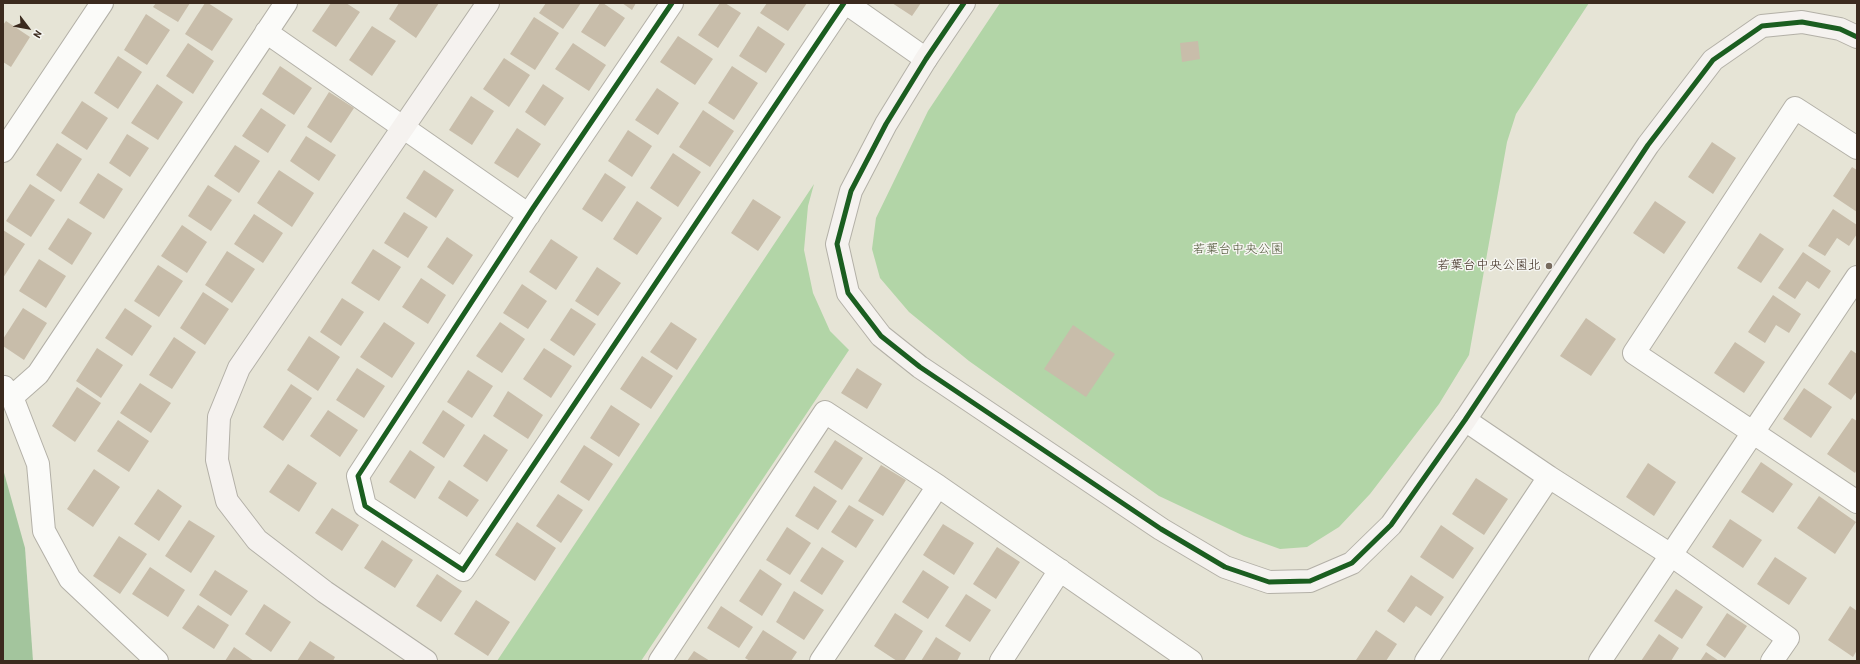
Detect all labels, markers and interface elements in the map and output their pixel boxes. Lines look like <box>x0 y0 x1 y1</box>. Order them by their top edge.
north arrow <box>8 8 48 48</box>
text: N <box>31 28 46 41</box>
park label: 若葉台中央公園 <box>1193 242 1283 258</box>
place label: 若葉台中央公園北 <box>1437 258 1541 274</box>
marker: 若葉台中央公園北 <box>1544 261 1554 271</box>

